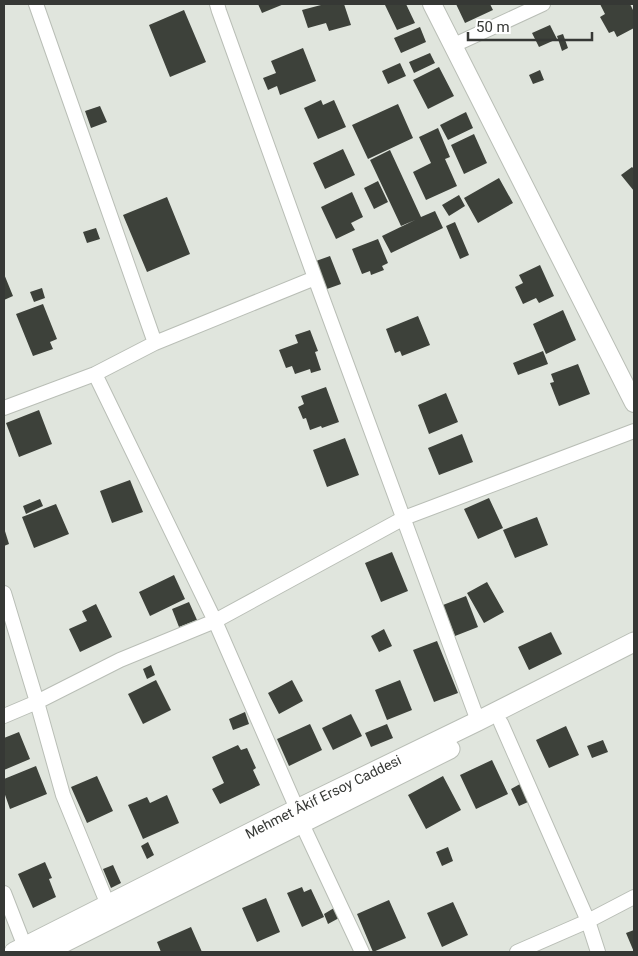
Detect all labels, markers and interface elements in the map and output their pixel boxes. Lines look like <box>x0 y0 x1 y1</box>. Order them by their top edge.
scale bar <box>468 10 592 42</box>
text: 50 m <box>476 18 510 36</box>
street label: Mehmet Âkif Ersoy Caddesi <box>243 752 404 842</box>

